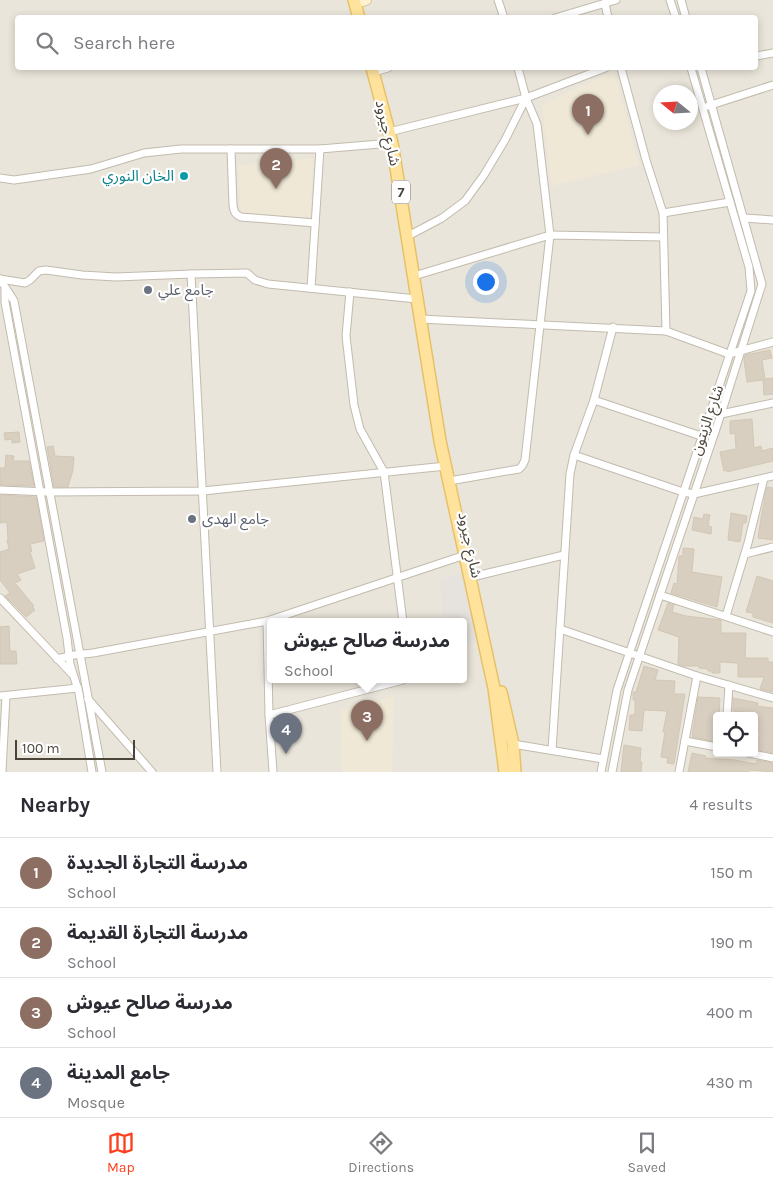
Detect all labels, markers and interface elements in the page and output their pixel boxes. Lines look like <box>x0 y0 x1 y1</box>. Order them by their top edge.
search box <box>15 15 758 70</box>
icon: search <box>33 29 61 57</box>
text: Search here <box>73 32 175 54</box>
north arrow <box>653 85 698 130</box>
pin: 1 <box>572 94 604 135</box>
street label: شارع جيرود <box>369 98 404 169</box>
pin: 2 <box>260 148 292 189</box>
place label: الخان النوري <box>102 167 174 187</box>
marker: الخان النوري <box>178 170 190 182</box>
road number: 7 <box>392 180 410 203</box>
your location <box>473 269 499 295</box>
place label: جامع علي <box>158 281 214 302</box>
marker: جامع علي <box>142 284 154 296</box>
street label: شارع الزيتون <box>687 382 730 459</box>
place label: جامع الهدى <box>202 510 269 531</box>
street label: شارع جيرود <box>451 510 486 581</box>
marker: جامع الهدى <box>186 513 198 525</box>
popup <box>267 618 467 683</box>
text: مدرسة صالح عيوش <box>284 630 450 652</box>
text: School <box>284 661 334 680</box>
pin: 3 <box>351 700 383 741</box>
map controls <box>713 712 758 757</box>
button: locate <box>713 712 758 757</box>
pin: 4 <box>270 713 302 754</box>
scale bar <box>15 737 135 760</box>
text: 100 m <box>22 740 60 757</box>
text: Nearby <box>20 793 90 817</box>
text: 4 results <box>689 795 753 814</box>
text: مدرسة التجارة الجديدة <box>67 852 248 874</box>
text: 1 <box>33 863 39 882</box>
text: 150 m <box>710 863 753 882</box>
text: School <box>67 883 117 902</box>
text: مدرسة التجارة القديمة <box>67 922 248 944</box>
text: 2 <box>31 933 41 952</box>
text: 190 m <box>710 933 753 952</box>
text: School <box>67 953 117 972</box>
text: مدرسة صالح عيوش <box>67 992 233 1014</box>
text: 3 <box>31 1003 41 1022</box>
text: 400 m <box>706 1003 753 1022</box>
text: School <box>67 1023 117 1042</box>
text: جامع المدينة <box>67 1062 170 1084</box>
text: 4 <box>31 1073 41 1092</box>
text: 430 m <box>706 1073 753 1092</box>
text: Mosque <box>67 1093 125 1112</box>
tab: Map <box>107 1129 135 1176</box>
tab: Directions <box>348 1129 414 1176</box>
tab: Saved <box>628 1129 666 1176</box>

